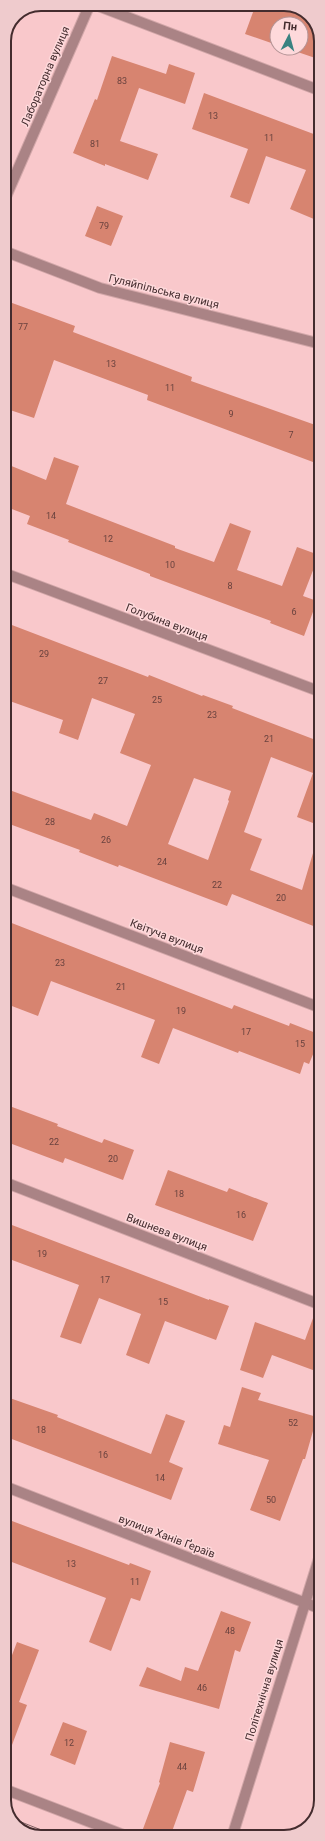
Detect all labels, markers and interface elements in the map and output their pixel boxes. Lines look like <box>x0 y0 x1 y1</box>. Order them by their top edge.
north arrow <box>269 16 309 56</box>
text: Пн <box>282 19 298 34</box>
street label: Лабораторна вулиця <box>19 24 72 128</box>
house number: 83 <box>117 76 127 86</box>
house number: 13 <box>208 111 218 121</box>
house number: 11 <box>264 133 274 143</box>
house number: 81 <box>90 139 100 149</box>
house number: 79 <box>99 221 109 231</box>
street label: Гуляйпільська вулиця <box>107 271 220 312</box>
house number: 77 <box>18 322 28 332</box>
house number: 13 <box>106 359 116 369</box>
house number: 11 <box>165 383 175 393</box>
house number: 9 <box>228 409 234 419</box>
house number: 7 <box>288 430 294 440</box>
house number: 14 <box>46 511 56 521</box>
house number: 12 <box>103 534 113 544</box>
house number: 10 <box>165 560 175 570</box>
house number: 8 <box>227 581 233 591</box>
street label: Голубина вулиця <box>124 601 210 644</box>
house number: 6 <box>291 607 297 617</box>
house number: 29 <box>39 649 49 659</box>
house number: 27 <box>98 676 108 686</box>
house number: 25 <box>152 695 162 705</box>
house number: 23 <box>207 710 217 720</box>
house number: 21 <box>264 734 274 744</box>
house number: 28 <box>45 817 55 827</box>
house number: 26 <box>101 835 111 845</box>
house number: 24 <box>157 857 167 867</box>
house number: 22 <box>212 880 222 890</box>
house number: 20 <box>276 893 286 903</box>
street label: Квітуча вулиця <box>128 916 205 956</box>
house number: 23 <box>55 958 65 968</box>
house number: 21 <box>116 982 126 992</box>
house number: 19 <box>176 1006 186 1016</box>
house number: 17 <box>241 1027 251 1037</box>
house number: 15 <box>295 1039 305 1049</box>
house number: 22 <box>49 1137 59 1147</box>
house number: 20 <box>108 1154 118 1164</box>
house number: 18 <box>174 1189 184 1199</box>
house number: 16 <box>236 1210 246 1220</box>
street label: Вишнева вулиця <box>124 1211 209 1254</box>
house number: 19 <box>37 1249 47 1259</box>
house number: 17 <box>100 1275 110 1285</box>
house number: 15 <box>158 1297 168 1307</box>
house number: 52 <box>288 1418 298 1428</box>
house number: 18 <box>36 1425 46 1435</box>
house number: 16 <box>98 1450 108 1460</box>
house number: 14 <box>155 1473 165 1483</box>
house number: 50 <box>266 1495 276 1505</box>
street label: вулиця Ханів Ґераїв <box>117 1512 217 1561</box>
house number: 13 <box>66 1559 76 1569</box>
house number: 11 <box>130 1577 140 1587</box>
house number: 48 <box>225 1626 235 1636</box>
street label: Політехнічна вулиця <box>243 1638 286 1743</box>
house number: 46 <box>197 1683 207 1693</box>
house number: 12 <box>64 1738 74 1748</box>
house number: 44 <box>177 1762 187 1772</box>

